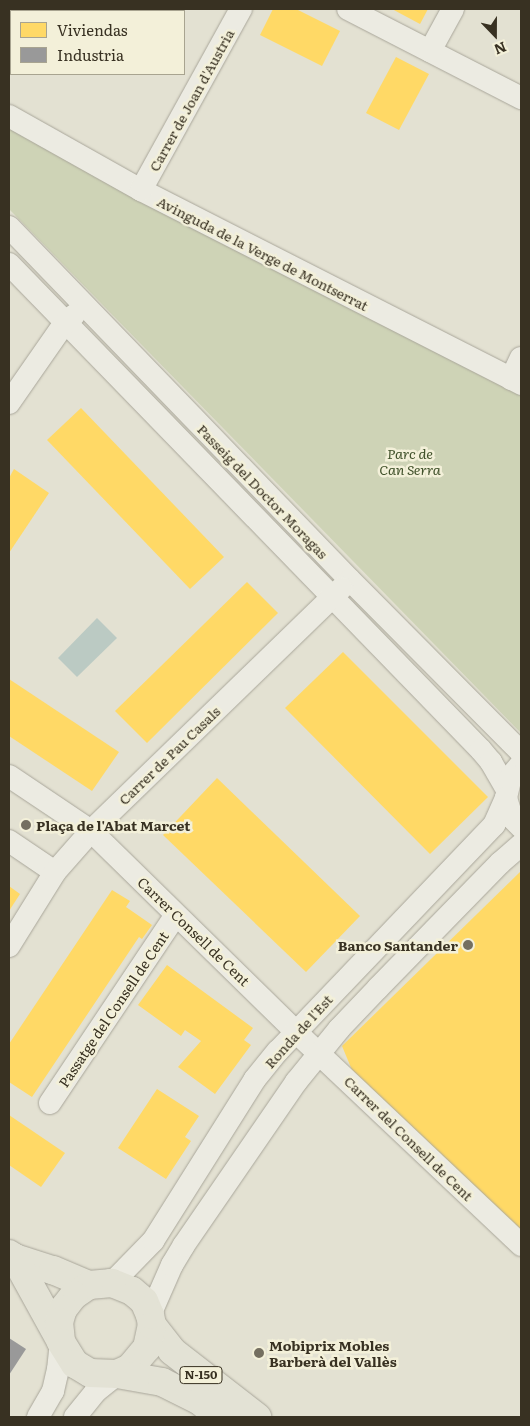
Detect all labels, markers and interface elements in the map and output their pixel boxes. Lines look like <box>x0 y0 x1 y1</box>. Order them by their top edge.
legend <box>10 10 185 75</box>
north arrow <box>470 10 520 60</box>
text: Viviendas <box>57 18 128 41</box>
street label: Carrer de Joan d'Austria <box>145 26 237 174</box>
text: N <box>491 37 510 60</box>
text: Industria <box>57 43 124 66</box>
street label: Avinguda de la Verge de Montserrat <box>155 192 371 314</box>
street label: Passeig del Doctor Moragas <box>194 420 332 562</box>
park label: Parc de Can Serra <box>379 445 441 478</box>
street label: Carrer de Pau Casals <box>115 702 223 808</box>
place label: Plaça de l'Abat Marcet <box>36 817 190 833</box>
marker: Plaça de l'Abat Marcet <box>20 819 32 831</box>
street label: Carrer Consell de Cent <box>135 873 253 989</box>
street label: Passatge del Consell de Cent <box>55 928 171 1090</box>
place label: Banco Santander <box>338 937 458 953</box>
marker: Banco Santander <box>462 939 474 951</box>
street label: Ronda de l'Est <box>261 991 335 1071</box>
street label: Carrer del Consell de Cent <box>341 1072 477 1204</box>
place label: Mobiprix Mobles Barberà del Vallès <box>269 1337 397 1370</box>
marker: Mobiprix Mobles Barberà del Vallès <box>253 1347 265 1359</box>
road number: N-150 <box>178 1366 224 1384</box>

